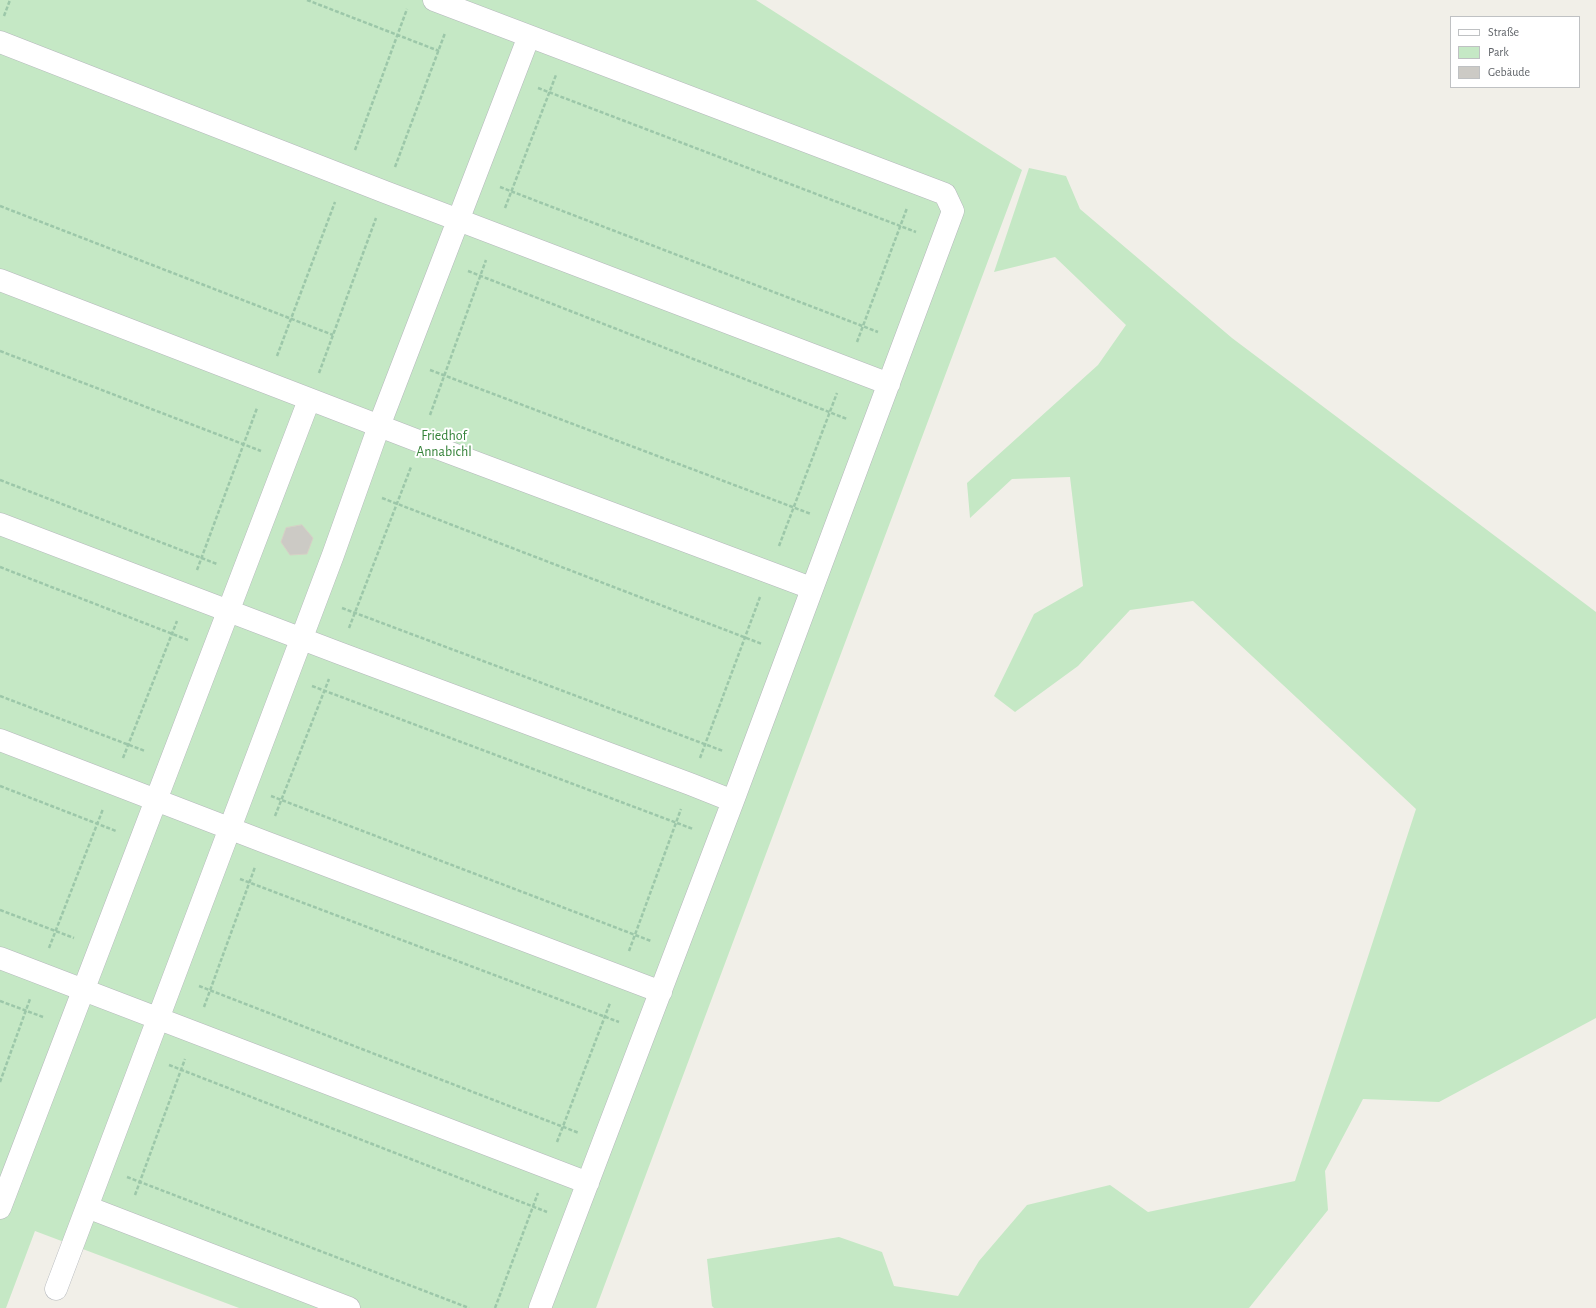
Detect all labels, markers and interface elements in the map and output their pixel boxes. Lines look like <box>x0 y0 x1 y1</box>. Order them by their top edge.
legend <box>1450 16 1580 88</box>
text: Straße <box>1488 26 1519 38</box>
text: Park <box>1488 46 1509 58</box>
text: Gebäude <box>1488 66 1530 78</box>
park label: Friedhof Annabichl <box>416 428 472 460</box>

